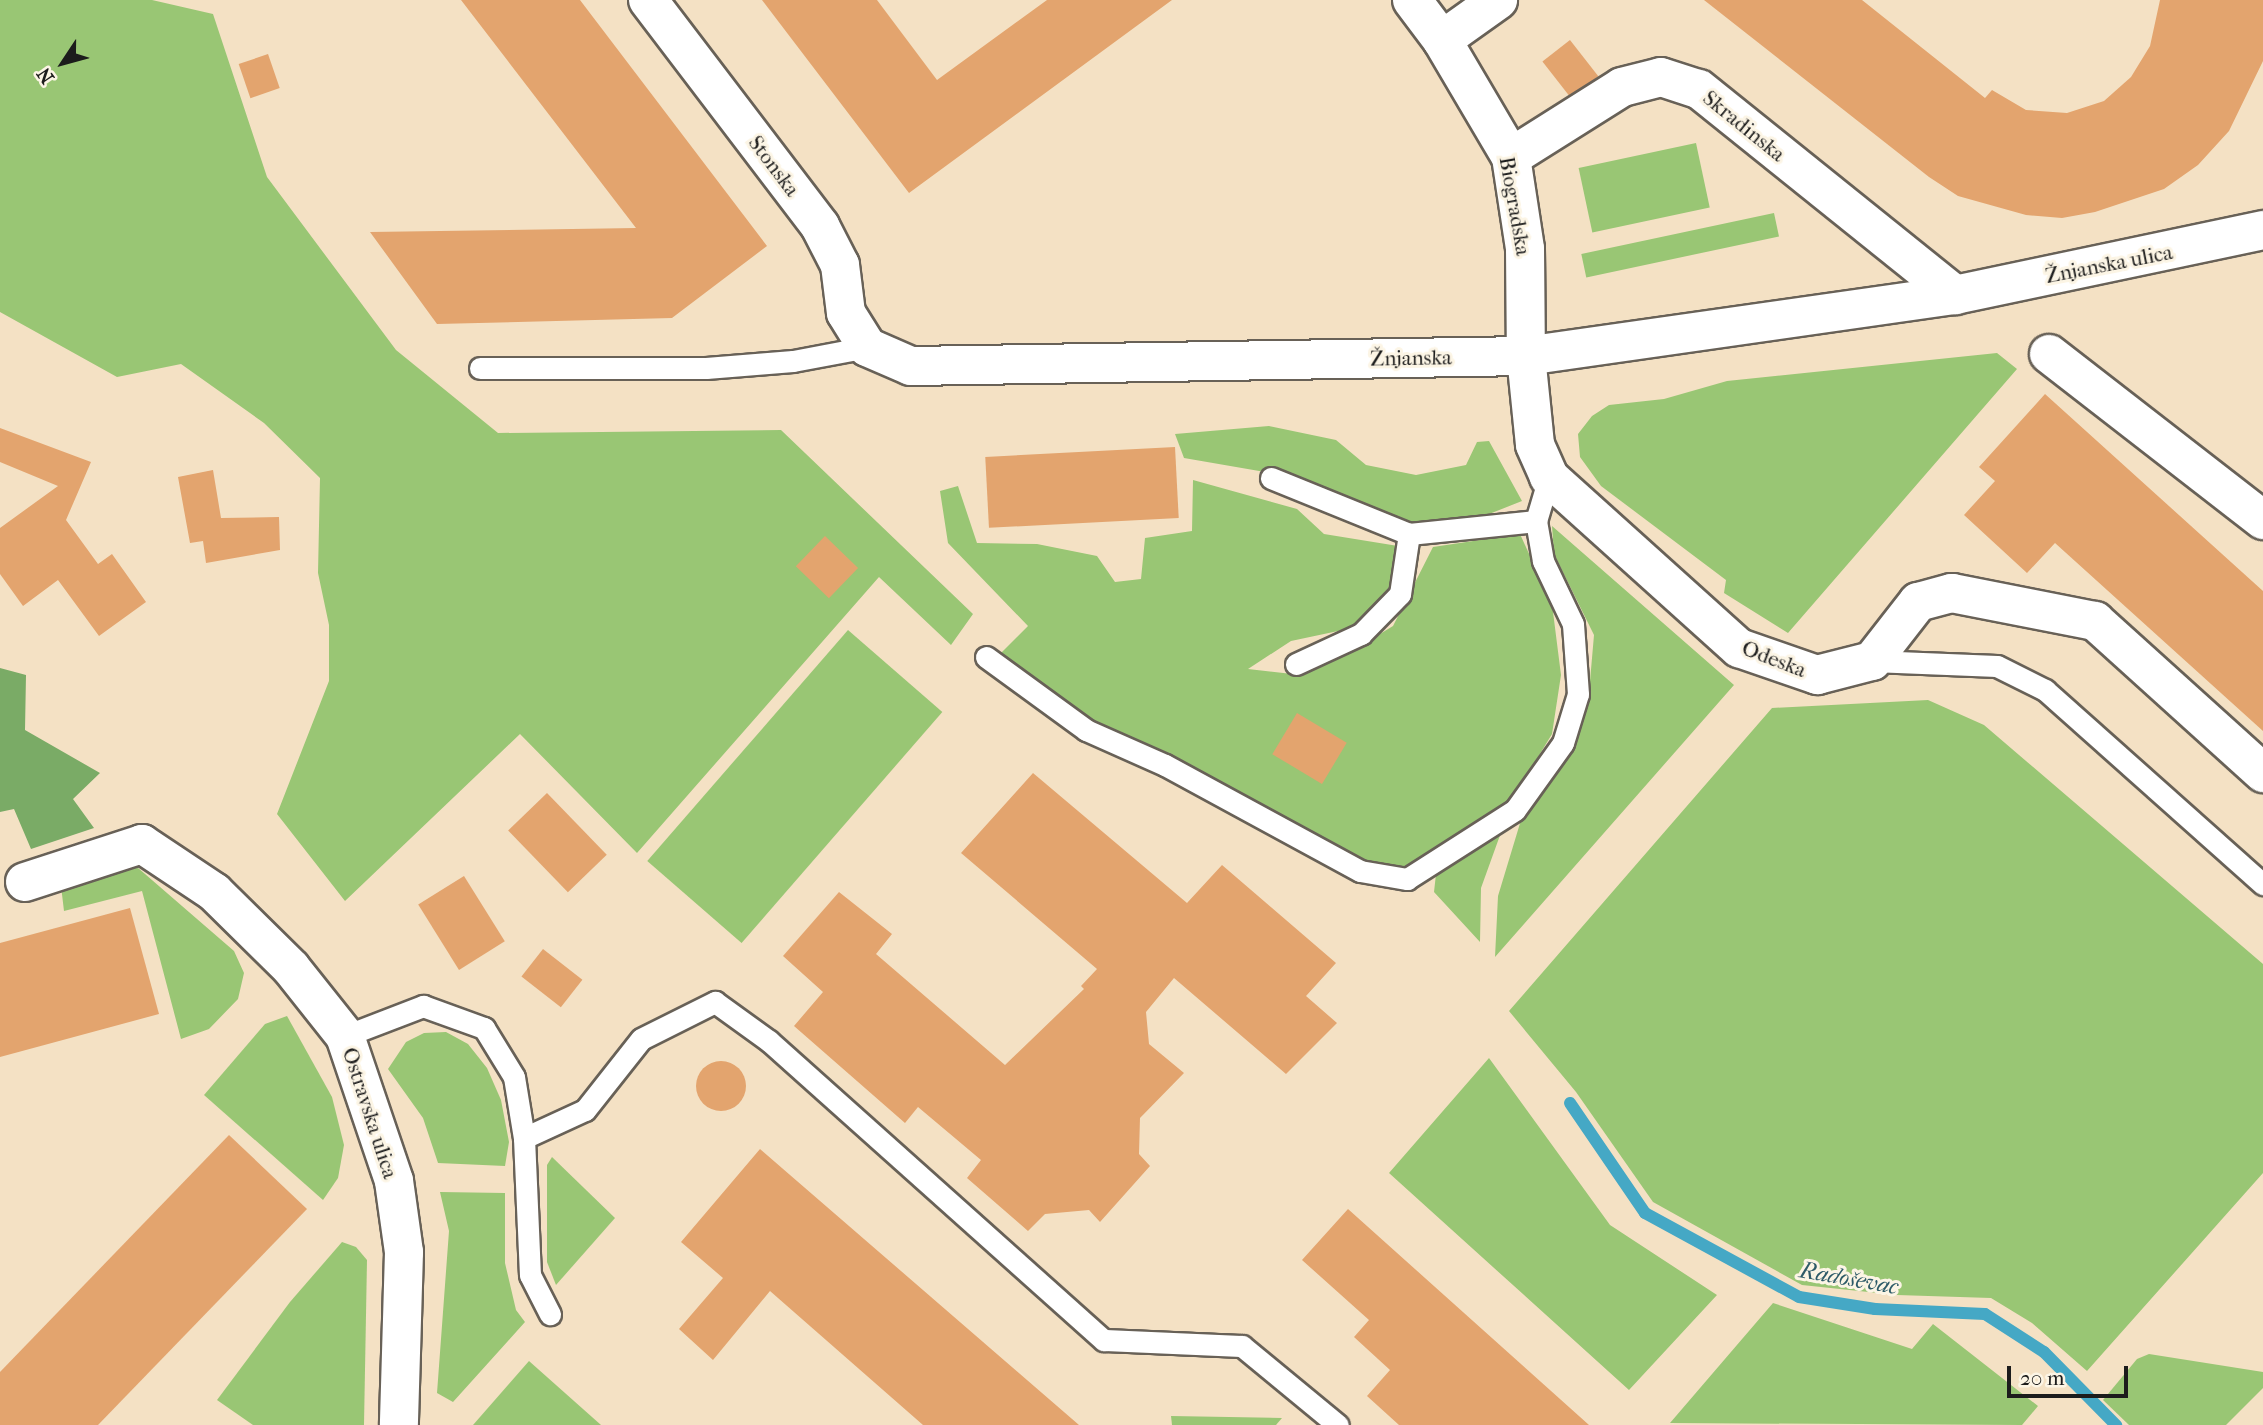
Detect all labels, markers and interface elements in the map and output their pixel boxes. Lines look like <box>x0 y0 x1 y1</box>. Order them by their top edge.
north arrow <box>28 28 98 98</box>
text: N <box>33 63 59 88</box>
street label: Skradinska <box>1698 85 1790 167</box>
street label: Stonska <box>743 131 805 201</box>
street label: Biogradska <box>1494 155 1536 257</box>
street label: Žnjanska ulica <box>2043 239 2175 289</box>
street label: Žnjanska <box>1370 345 1452 371</box>
street label: Odeska <box>1738 635 1810 683</box>
street label: Ostravska ulica <box>337 1044 403 1182</box>
water label: Radoševac <box>1798 1257 1900 1301</box>
scale bar <box>2011 1352 2132 1396</box>
text: 20 m <box>2020 1366 2064 1390</box>

